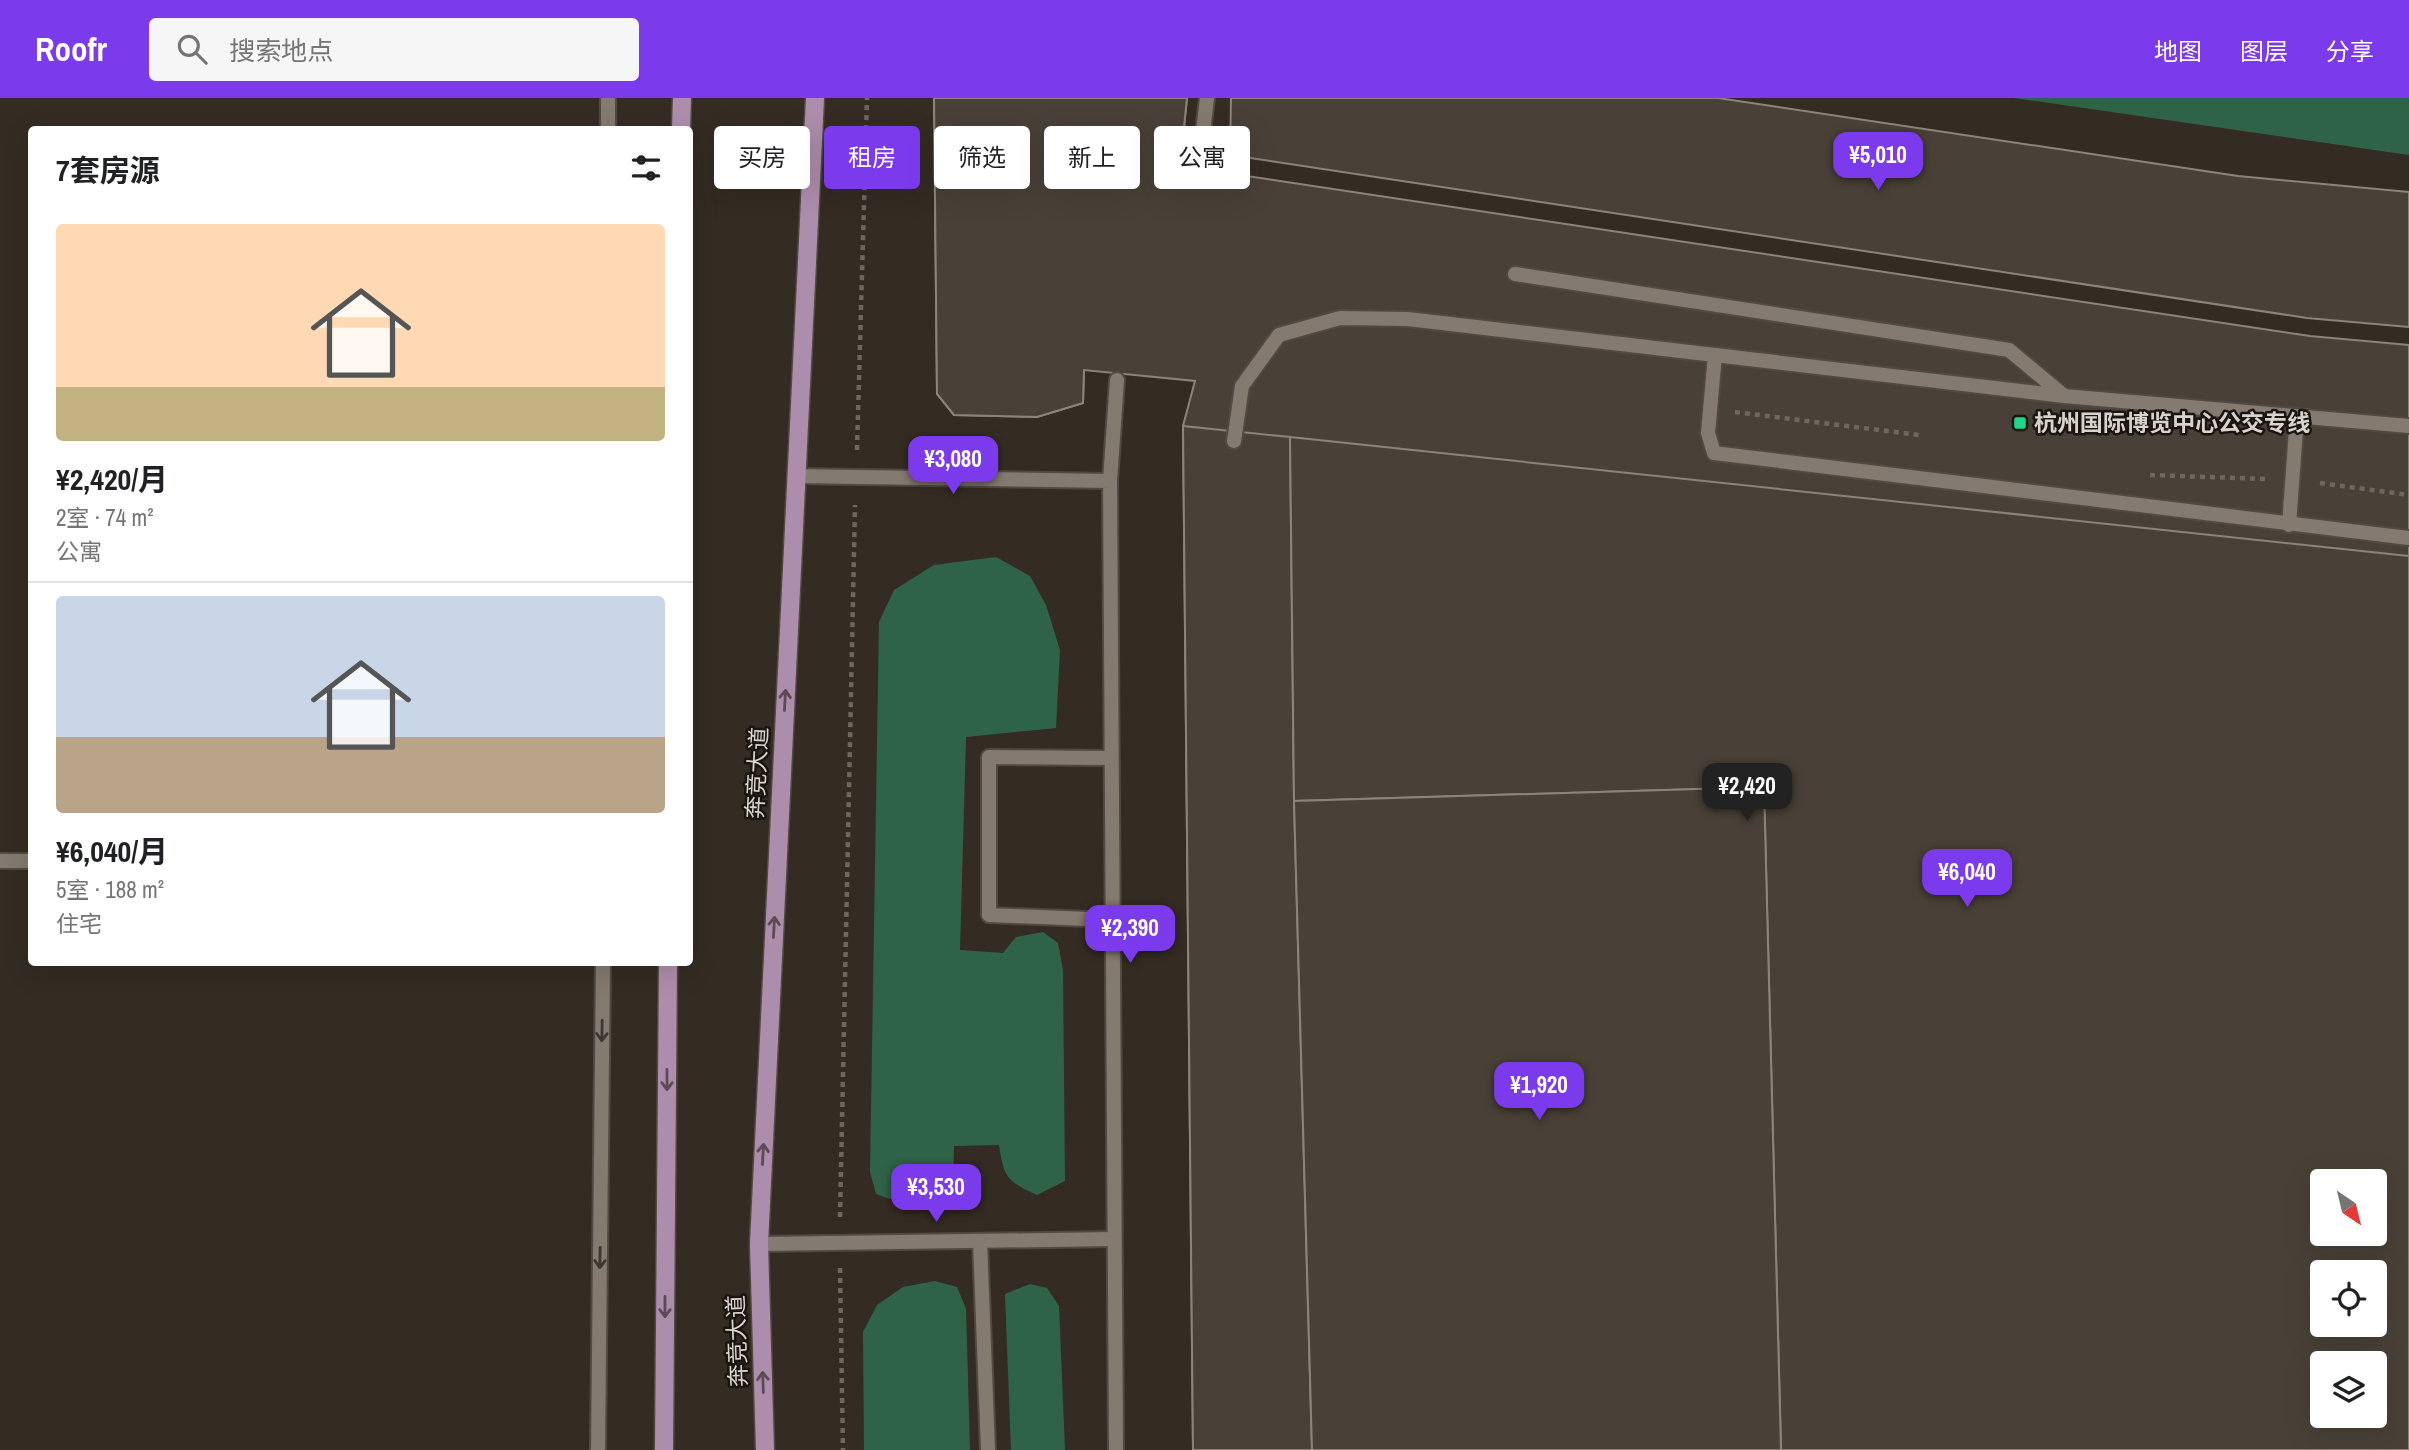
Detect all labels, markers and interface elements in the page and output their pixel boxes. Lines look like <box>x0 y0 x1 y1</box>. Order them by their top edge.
search box <box>149 18 639 81</box>
text: Roofr <box>35 27 107 71</box>
icon: search <box>173 30 211 68</box>
text: 搜索地点 <box>229 33 333 68</box>
text: 地图 <box>2154 35 2202 67</box>
text: 图层 <box>2240 35 2288 67</box>
text: 分享 <box>2326 35 2374 67</box>
chip: 买房 <box>714 126 810 189</box>
chip: 租房 <box>824 126 920 189</box>
chip: 筛选 <box>934 126 1030 189</box>
chip: 新上 <box>1044 126 1140 189</box>
chip: 公寓 <box>1154 126 1250 189</box>
pin: ¥5,010 <box>1821 132 1935 192</box>
text: ¥5,010 <box>1849 139 1907 170</box>
icon: filters <box>627 149 665 187</box>
text: 7套房源 <box>56 150 160 190</box>
icon: home <box>298 270 424 396</box>
place label: 杭州国际博览中心公交专线 <box>2034 407 2310 438</box>
marker: 杭州国际博览中心公交专线 <box>2012 415 2028 431</box>
pin: ¥3,080 <box>896 436 1010 496</box>
text: ¥3,080 <box>924 443 982 474</box>
text: ¥2,420/月 <box>56 459 168 499</box>
text: 2室 · 74 m² <box>56 502 153 533</box>
text: 公寓 <box>56 536 102 567</box>
icon: home <box>298 642 424 768</box>
one-way arrow <box>779 689 792 712</box>
street label: 奔竞大道 <box>739 726 774 820</box>
pin: ¥2,420 <box>1690 764 1804 823</box>
text: ¥2,420 <box>1718 770 1776 801</box>
text: ¥6,040/月 <box>56 831 168 871</box>
pin: ¥6,040 <box>1910 850 2024 909</box>
text: ¥6,040 <box>1938 856 1996 887</box>
text: 5室 · 188 m² <box>56 874 164 905</box>
pin: ¥2,390 <box>1073 906 1187 965</box>
text: 住宅 <box>56 908 102 939</box>
text: ¥2,390 <box>1101 912 1159 943</box>
one-way arrow <box>768 916 781 939</box>
one-way arrow <box>595 1019 609 1042</box>
pin: ¥1,920 <box>1482 1062 1596 1122</box>
one-way arrow <box>660 1068 674 1091</box>
text: ¥1,920 <box>1510 1069 1568 1100</box>
one-way arrow <box>757 1143 770 1166</box>
pin: ¥3,530 <box>879 1164 993 1224</box>
north arrow <box>2310 1169 2387 1246</box>
map controls <box>2310 1169 2387 1428</box>
text: ¥3,530 <box>907 1171 965 1202</box>
one-way arrow <box>593 1246 607 1269</box>
button: locate <box>2310 1260 2387 1337</box>
one-way arrow <box>658 1295 672 1318</box>
street label: 奔竞大道 <box>719 1295 754 1388</box>
button: layers <box>2310 1351 2387 1428</box>
one-way arrow <box>756 1371 769 1394</box>

